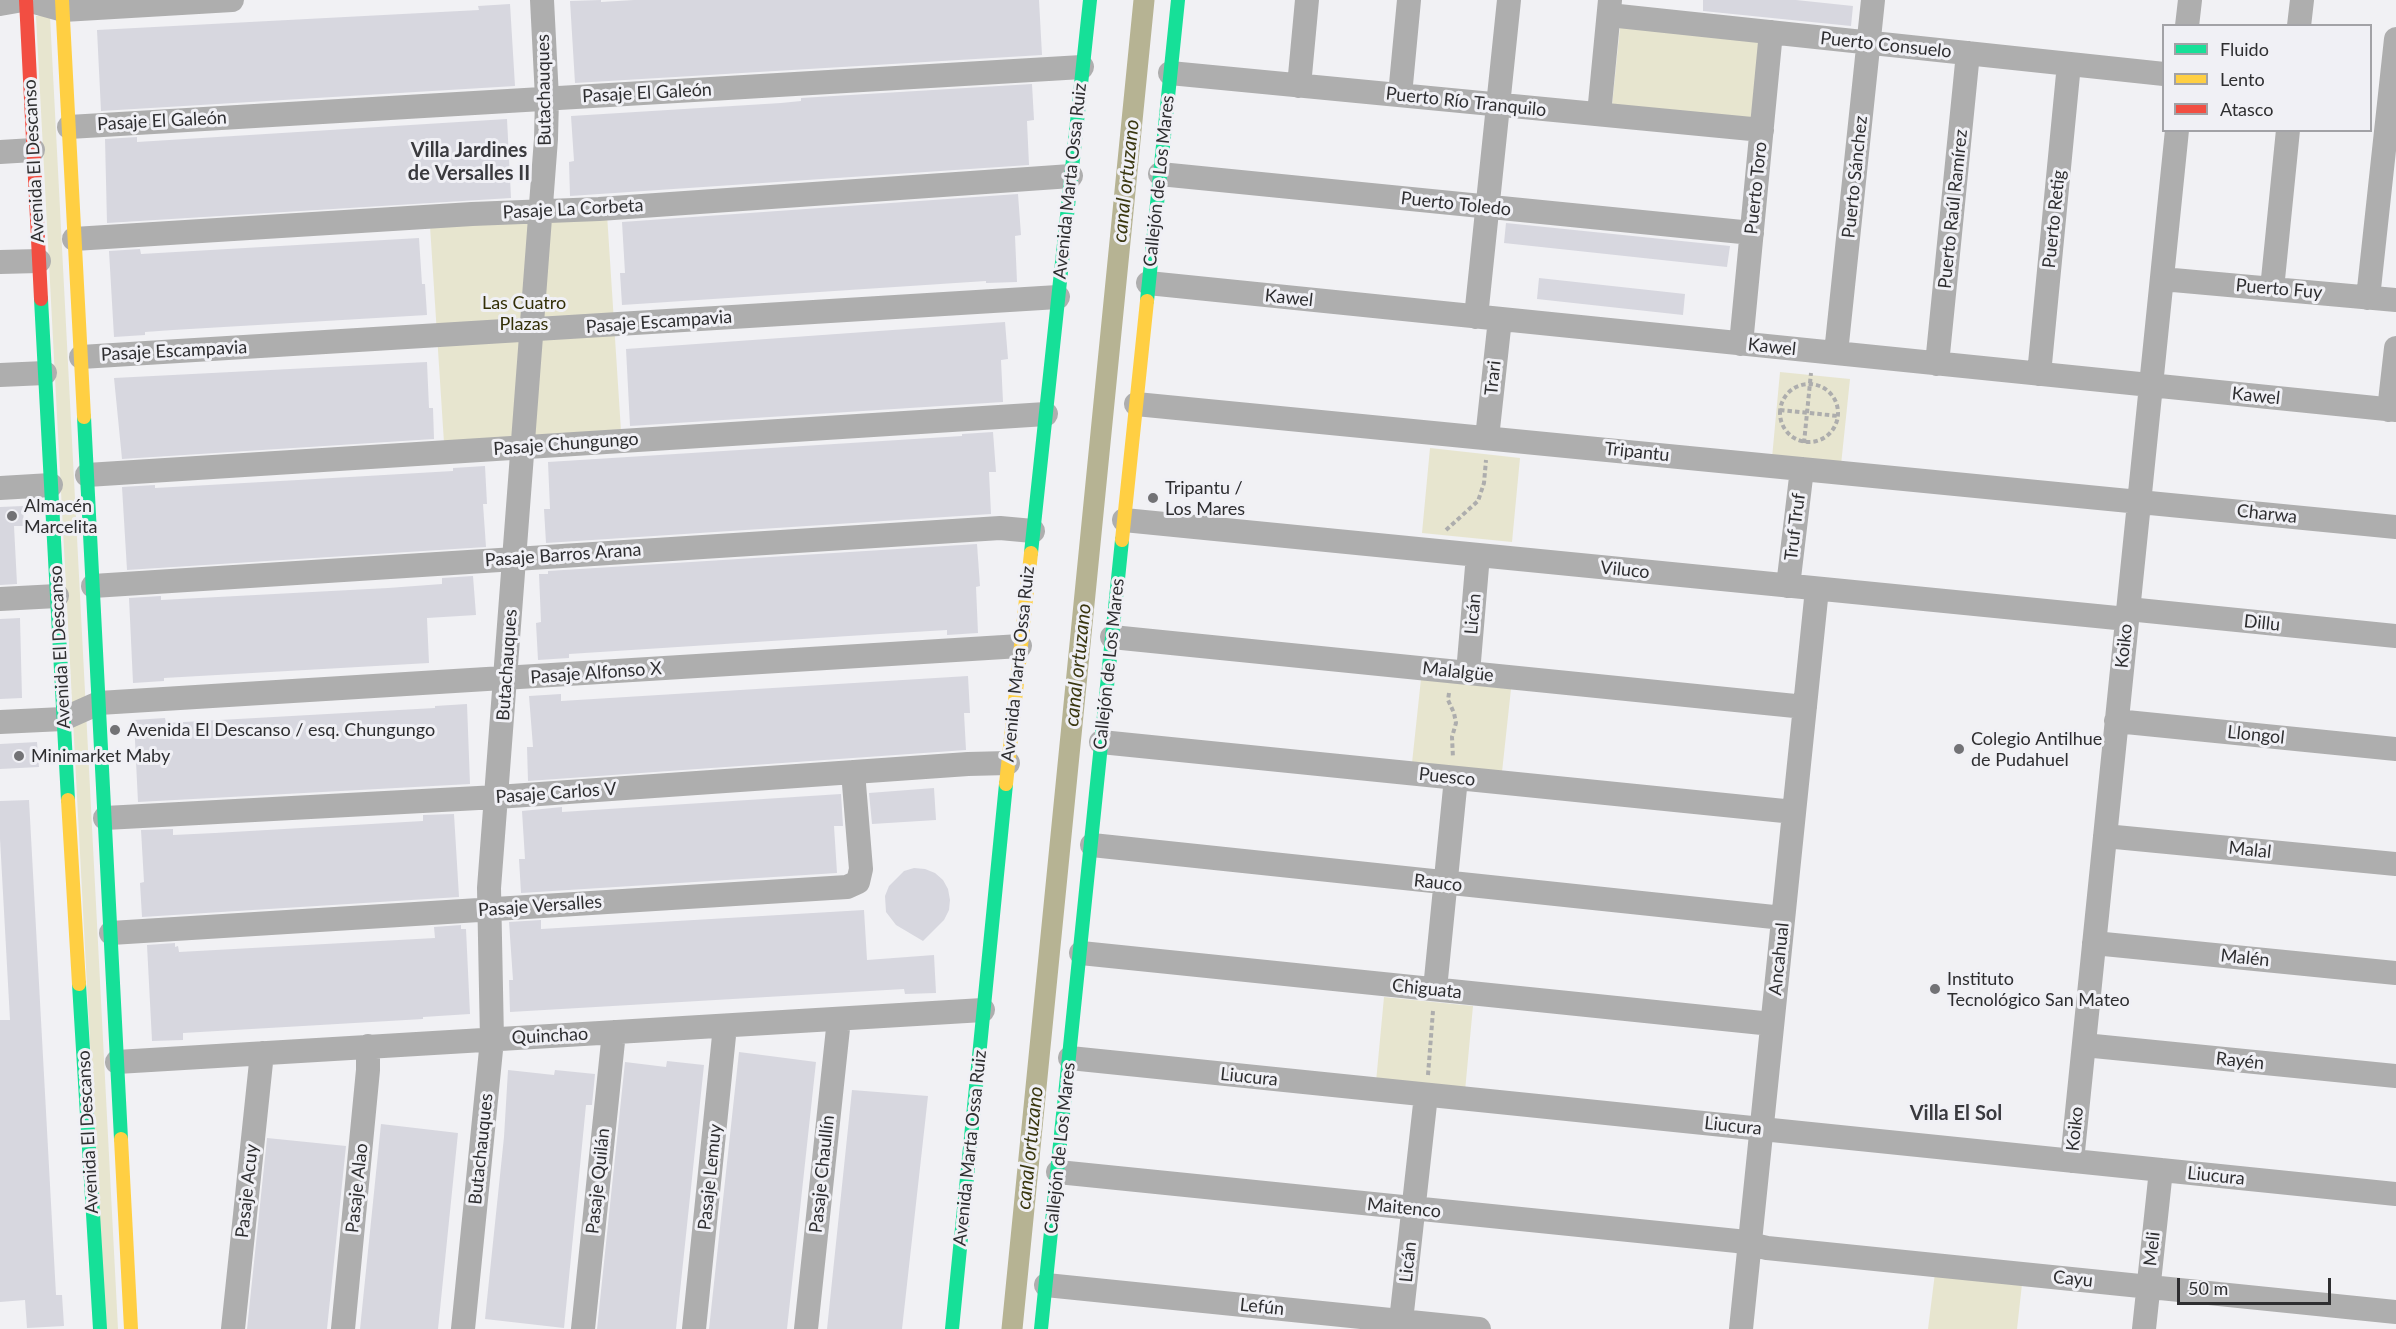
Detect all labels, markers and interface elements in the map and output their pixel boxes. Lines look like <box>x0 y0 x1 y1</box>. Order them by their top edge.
legend <box>2162 24 2372 132</box>
street label: Puerto Consuelo <box>1819 27 1953 63</box>
street label: Butachauques <box>532 34 556 146</box>
text: Fluido <box>2220 38 2269 60</box>
text: Lento <box>2220 68 2265 90</box>
street label: Avenida El Descanso <box>19 79 49 243</box>
street label: Pasaje El Galeón <box>582 79 712 107</box>
street label: Avenida Marta Ossa Ruiz <box>1049 82 1091 280</box>
street label: Puerto Río Tranquilo <box>1385 83 1547 121</box>
street label: Callejón de Los Mares <box>1139 94 1179 268</box>
text: Atasco <box>2220 98 2273 120</box>
street label: Pasaje El Galeón <box>97 107 227 135</box>
street label: Puerto Sánchez <box>1838 115 1872 239</box>
water label: canal ortuzano <box>1108 118 1144 244</box>
street label: Puerto Raúl Ramírez <box>1934 128 1972 290</box>
district label: Villa Jardines de Versalles II <box>408 139 530 186</box>
street label: Puerto Toro <box>1740 141 1772 235</box>
street label: Puerto Retig <box>2038 169 2070 269</box>
street label: Puerto Toledo <box>1400 187 1512 221</box>
street label: Pasaje La Corbeta <box>502 195 644 223</box>
street label: Puerto Fuy <box>2235 274 2323 304</box>
street label: Kawel <box>1264 285 1314 311</box>
park label: Las Cuatro Plazas <box>482 292 566 334</box>
street label: Pasaje Escampavia <box>585 306 733 338</box>
street label: Kawel <box>1747 334 1797 360</box>
street label: Pasaje Escampavia <box>100 336 248 366</box>
street label: Trari <box>1480 360 1506 396</box>
street label: Kawel <box>2231 383 2281 409</box>
street label: Pasaje Chungungo <box>493 428 639 460</box>
street label: Tripantu <box>1604 438 1670 466</box>
place label: Tripantu / Los Mares <box>1165 477 1245 520</box>
marker: Tripantu / Los Mares <box>1146 491 1160 505</box>
street label: Truf Truf <box>1780 492 1810 562</box>
place label: Almacén Marcelita <box>24 495 97 538</box>
street label: Charwa <box>2236 500 2298 528</box>
marker: Almacén Marcelita <box>5 509 19 523</box>
street label: Pasaje Barros Arana <box>484 539 642 571</box>
street label: Viluco <box>1599 557 1651 583</box>
street label: Avenida El Descanso <box>45 565 75 729</box>
street label: Avenida Marta Ossa Ruiz <box>997 565 1039 763</box>
street label: Callejón de Los Mares <box>1089 577 1129 751</box>
street label: Licán <box>1460 593 1486 635</box>
water label: canal ortuzano <box>1060 602 1096 728</box>
street label: Butachauques <box>492 608 522 722</box>
street label: Dillu <box>2243 610 2281 636</box>
street label: Koiko <box>2111 623 2137 669</box>
street label: Pasaje Alfonso X <box>530 658 662 688</box>
street label: Malalgüe <box>1421 658 1495 686</box>
place label: Avenida El Descanso / esq. Chungungo <box>127 719 435 741</box>
street label: Llongol <box>2226 721 2286 749</box>
marker: Avenida El Descanso / esq. Chungungo <box>108 723 122 737</box>
place label: Colegio Antilhue de Pudahuel <box>1971 728 2102 771</box>
marker: Colegio Antilhue de Pudahuel <box>1952 742 1966 756</box>
place label: Minimarket Maby <box>31 745 170 767</box>
marker: Minimarket Maby <box>12 749 26 763</box>
street label: Puesco <box>1418 763 1476 791</box>
street label: Pasaje Carlos V <box>495 778 617 808</box>
street label: Malal <box>2228 837 2272 863</box>
street label: Rauco <box>1413 870 1463 896</box>
street label: Pasaje Versalles <box>477 891 603 921</box>
street label: Ancahual <box>1764 922 1794 996</box>
street label: Malén <box>2219 945 2271 971</box>
place label: Instituto Tecnológico San Mateo <box>1947 968 2130 1010</box>
street label: Chiguata <box>1391 975 1463 1003</box>
marker: Instituto Tecnológico San Mateo <box>1928 982 1942 996</box>
street label: Quinchao <box>511 1023 589 1049</box>
street label: Rayén <box>2215 1048 2265 1074</box>
street label: Avenida Marta Ossa Ruiz <box>949 1049 991 1247</box>
street label: Avenida El Descanso <box>73 1050 103 1214</box>
street label: Callejón de Los Mares <box>1040 1061 1080 1235</box>
street label: Liucura <box>1219 1063 1279 1091</box>
water label: canal ortuzano <box>1012 1085 1048 1211</box>
street label: Butachauques <box>464 1092 498 1206</box>
district label: Villa El Sol <box>1910 1102 2002 1126</box>
street label: Koiko <box>2062 1106 2088 1152</box>
street label: Liucura <box>1703 1112 1763 1140</box>
street label: Pasaje Chaullín <box>805 1114 839 1234</box>
street label: Pasaje Lemuy <box>694 1123 726 1231</box>
street label: Pasaje Quilán <box>582 1127 614 1235</box>
street label: Pasaje Alao <box>342 1142 372 1234</box>
street label: Pasaje Acuy <box>231 1143 263 1239</box>
street label: Liucura <box>2186 1162 2246 1190</box>
street label: Maitenco <box>1366 1193 1442 1223</box>
street label: Meli <box>2139 1231 2165 1267</box>
street label: Licán <box>1395 1240 1421 1284</box>
street label: Cayu <box>2052 1266 2094 1292</box>
scale bar <box>2180 1266 2334 1304</box>
text: 50 m <box>2188 1277 2228 1299</box>
street label: Lefún <box>1239 1294 1285 1320</box>

